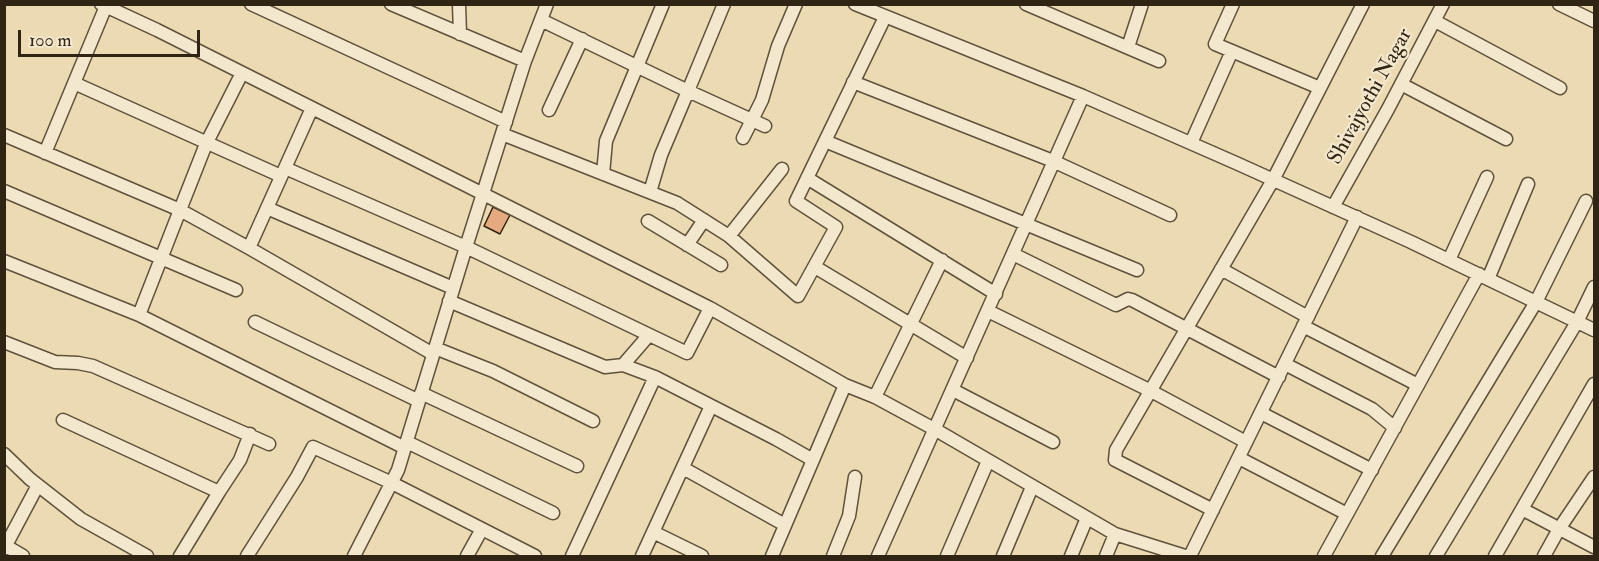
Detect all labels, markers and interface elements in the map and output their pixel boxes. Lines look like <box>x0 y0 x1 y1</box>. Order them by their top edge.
scale bar <box>21 18 202 56</box>
street label: Shivajyothi Nagar <box>1323 25 1419 169</box>
text: 100 m <box>29 29 72 52</box>

